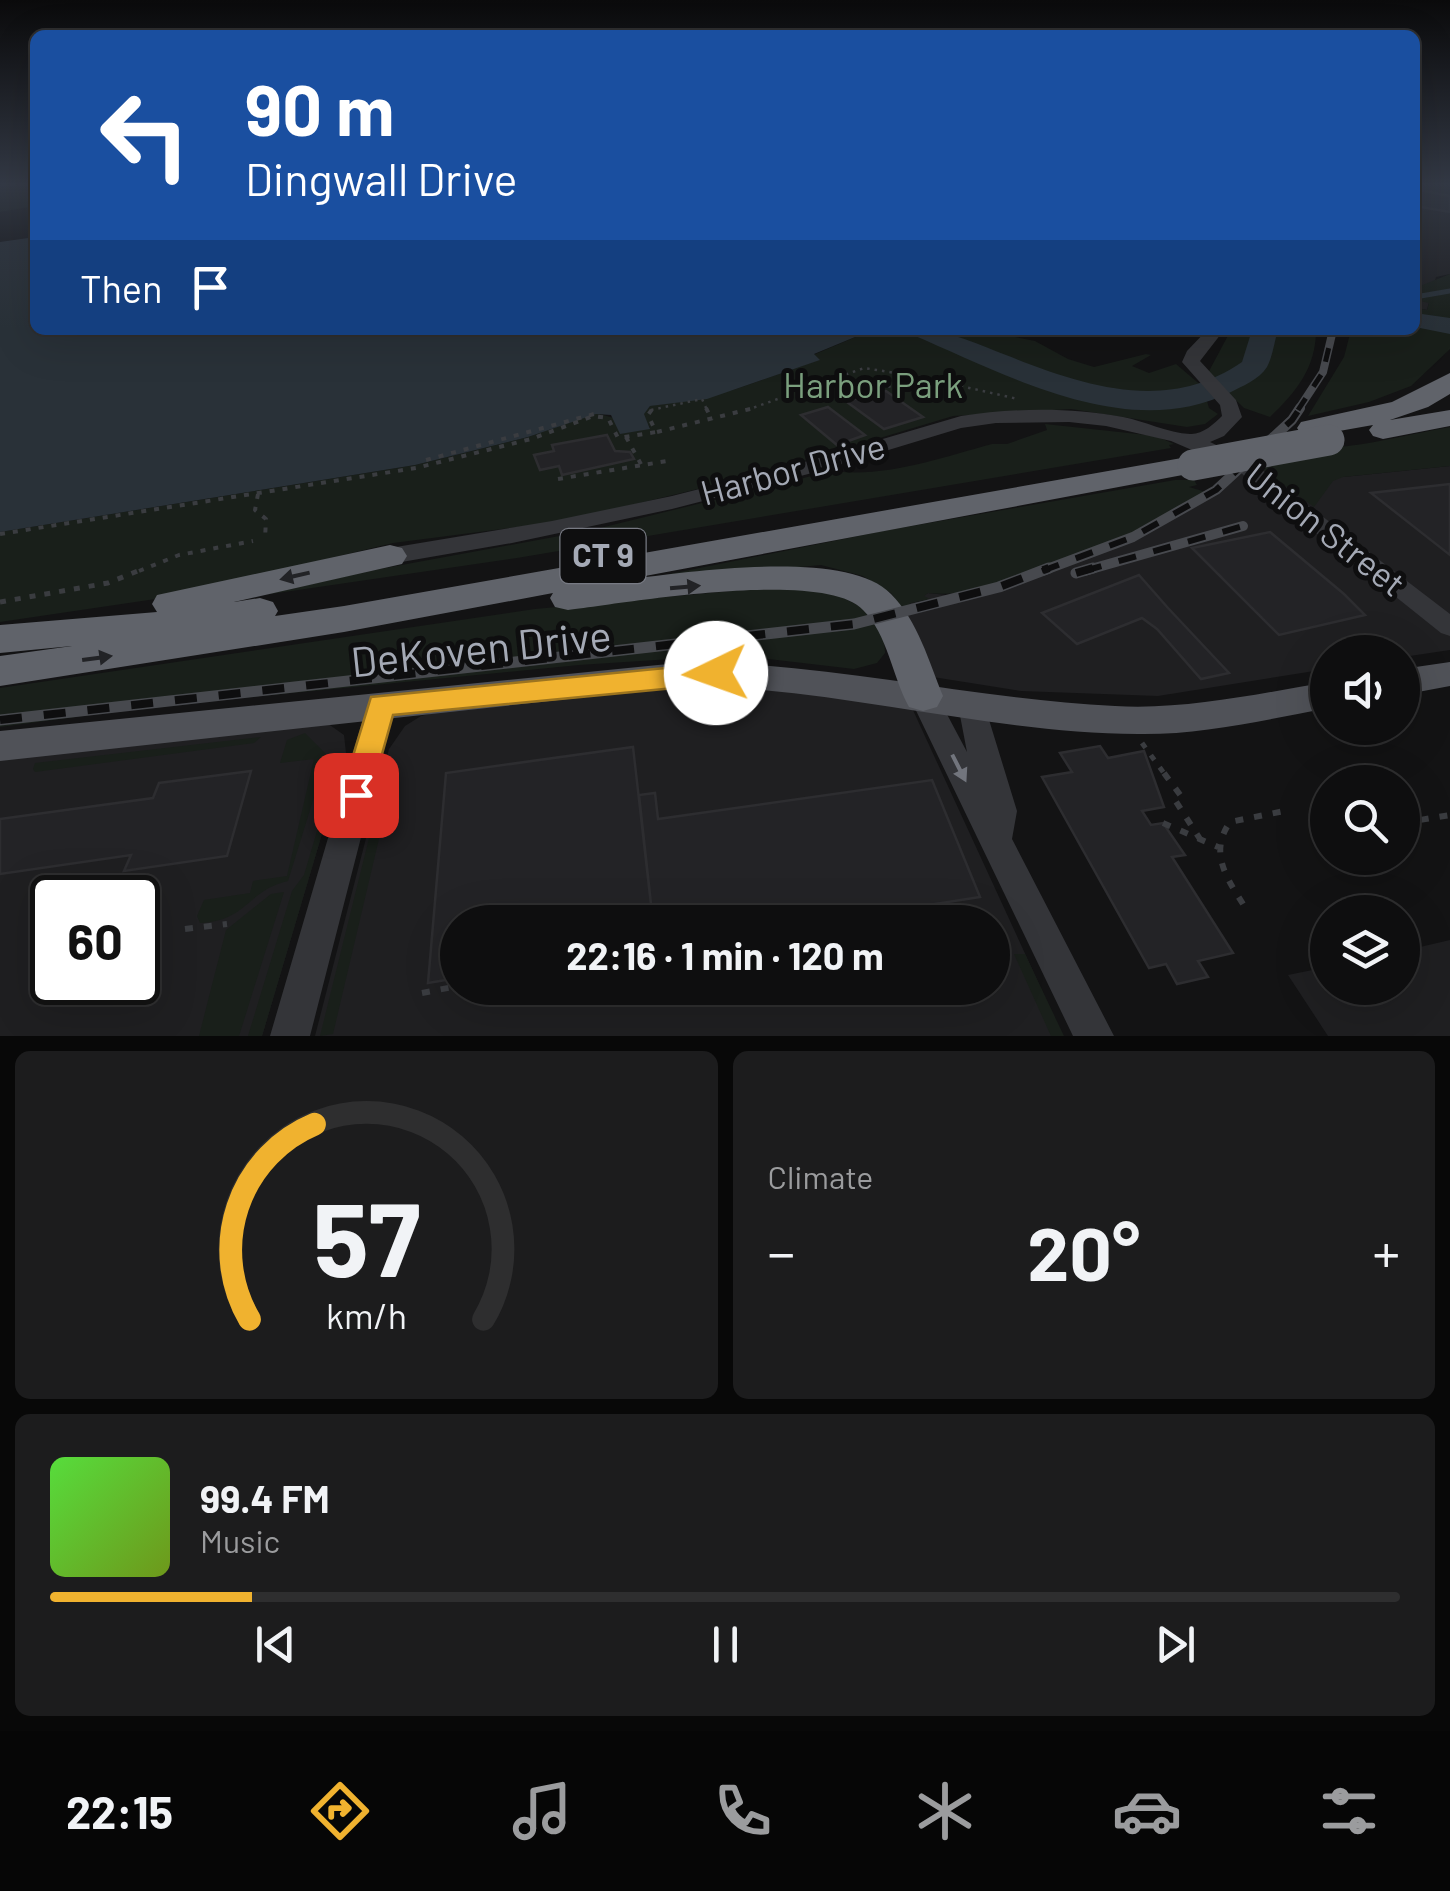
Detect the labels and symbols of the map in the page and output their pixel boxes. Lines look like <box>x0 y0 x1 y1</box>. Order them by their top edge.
park label: Harbor Park <box>783 363 963 405</box>
street label: Harbor Drive <box>696 423 889 513</box>
street label: Union Street <box>1238 453 1414 604</box>
road number: CT 9 <box>560 529 646 583</box>
one-way arrow <box>279 569 310 584</box>
one-way arrow <box>670 578 702 594</box>
street label: DeKoven Drive <box>348 608 614 686</box>
position arrow <box>664 621 768 725</box>
one-way arrow <box>81 649 113 665</box>
pin <box>314 753 399 838</box>
one-way arrow <box>950 754 967 783</box>
speed limit sign: 60 <box>30 875 160 1005</box>

